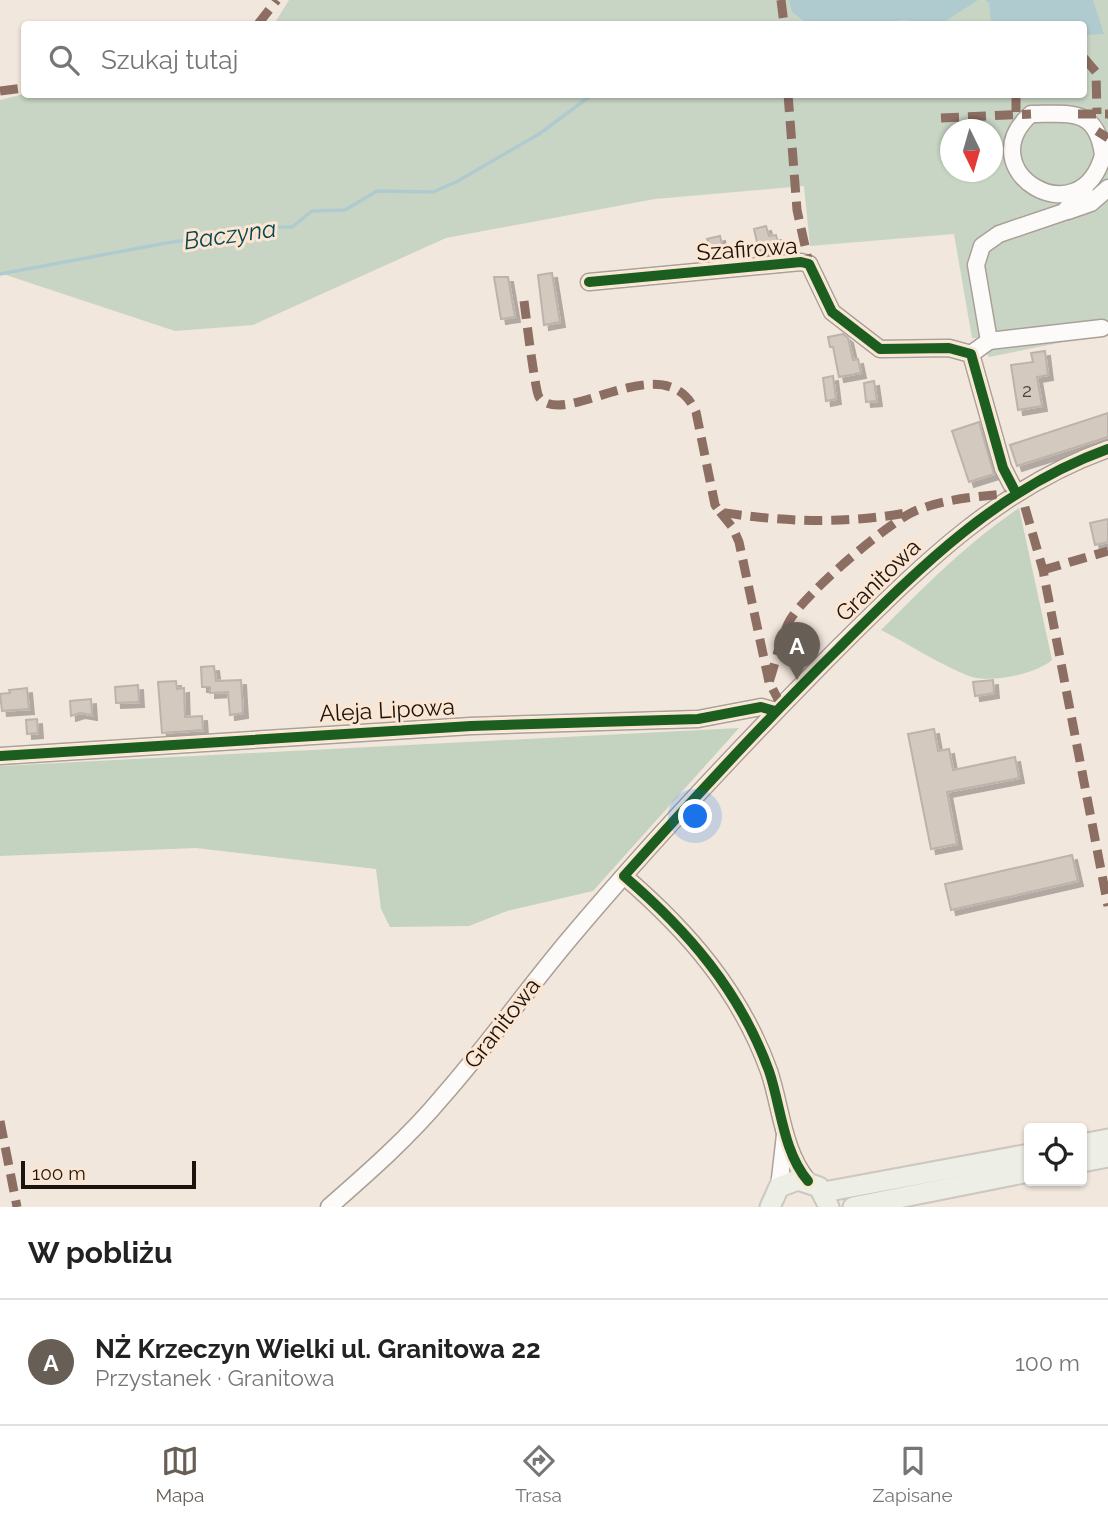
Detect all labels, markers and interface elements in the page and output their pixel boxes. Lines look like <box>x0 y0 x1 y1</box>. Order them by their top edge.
search box <box>21 21 1087 98</box>
icon: search <box>45 41 83 79</box>
text: Szukaj tutaj <box>101 45 238 75</box>
north arrow <box>940 119 1003 182</box>
water label: Baczyna <box>182 214 278 255</box>
street label: Szafirowa <box>696 232 798 265</box>
house number: 2 <box>1022 379 1032 401</box>
street label: Granitowa <box>830 533 926 627</box>
pin: A <box>774 622 820 680</box>
street label: Aleja Lipowa <box>319 692 455 727</box>
your location <box>678 799 712 833</box>
street label: Granitowa <box>458 972 545 1073</box>
map controls <box>1024 1123 1087 1186</box>
button: locate <box>1024 1123 1087 1186</box>
scale bar <box>21 1158 196 1190</box>
text: 100 m <box>32 1162 86 1184</box>
text: W pobliżu <box>28 1235 172 1270</box>
text: NŻ Krzeczyn Wielki ul. Granitowa 22 <box>95 1334 541 1364</box>
text: A <box>43 1349 59 1376</box>
text: 100 m <box>1015 1349 1080 1376</box>
text: Przystanek · Granitowa <box>95 1364 335 1391</box>
tab: Mapa <box>155 1442 204 1506</box>
tab: Trasa <box>515 1442 562 1506</box>
tab: Zapisane <box>873 1442 953 1506</box>

